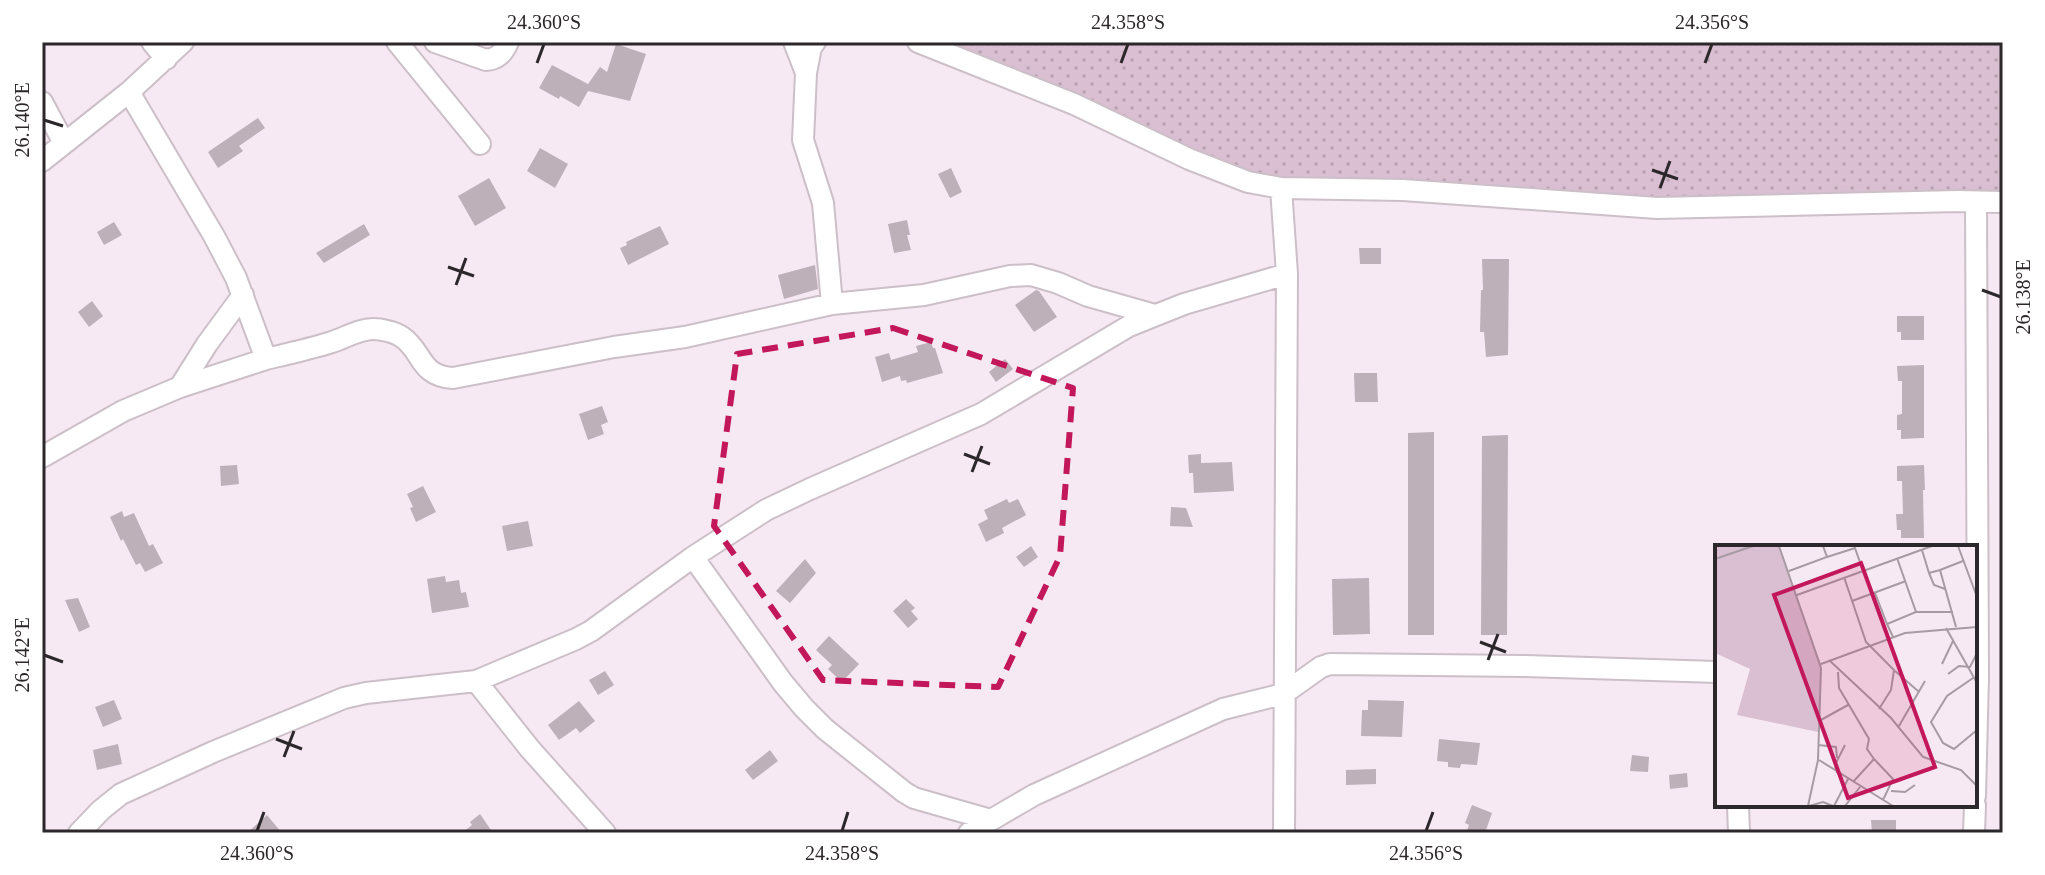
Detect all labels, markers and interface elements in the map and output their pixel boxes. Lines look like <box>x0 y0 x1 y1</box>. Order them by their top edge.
text: 24.360°S <box>507 11 581 33</box>
text: 24.358°S <box>1091 11 1165 33</box>
text: 24.356°S <box>1675 11 1749 33</box>
text: 26.140°E <box>11 82 33 158</box>
text: 26.138°E <box>2012 259 2034 335</box>
inset map <box>1715 545 1977 807</box>
text: 26.142°E <box>11 617 33 693</box>
text: 24.360°S <box>220 842 294 864</box>
text: 24.358°S <box>805 842 879 864</box>
text: 24.356°S <box>1389 842 1463 864</box>

